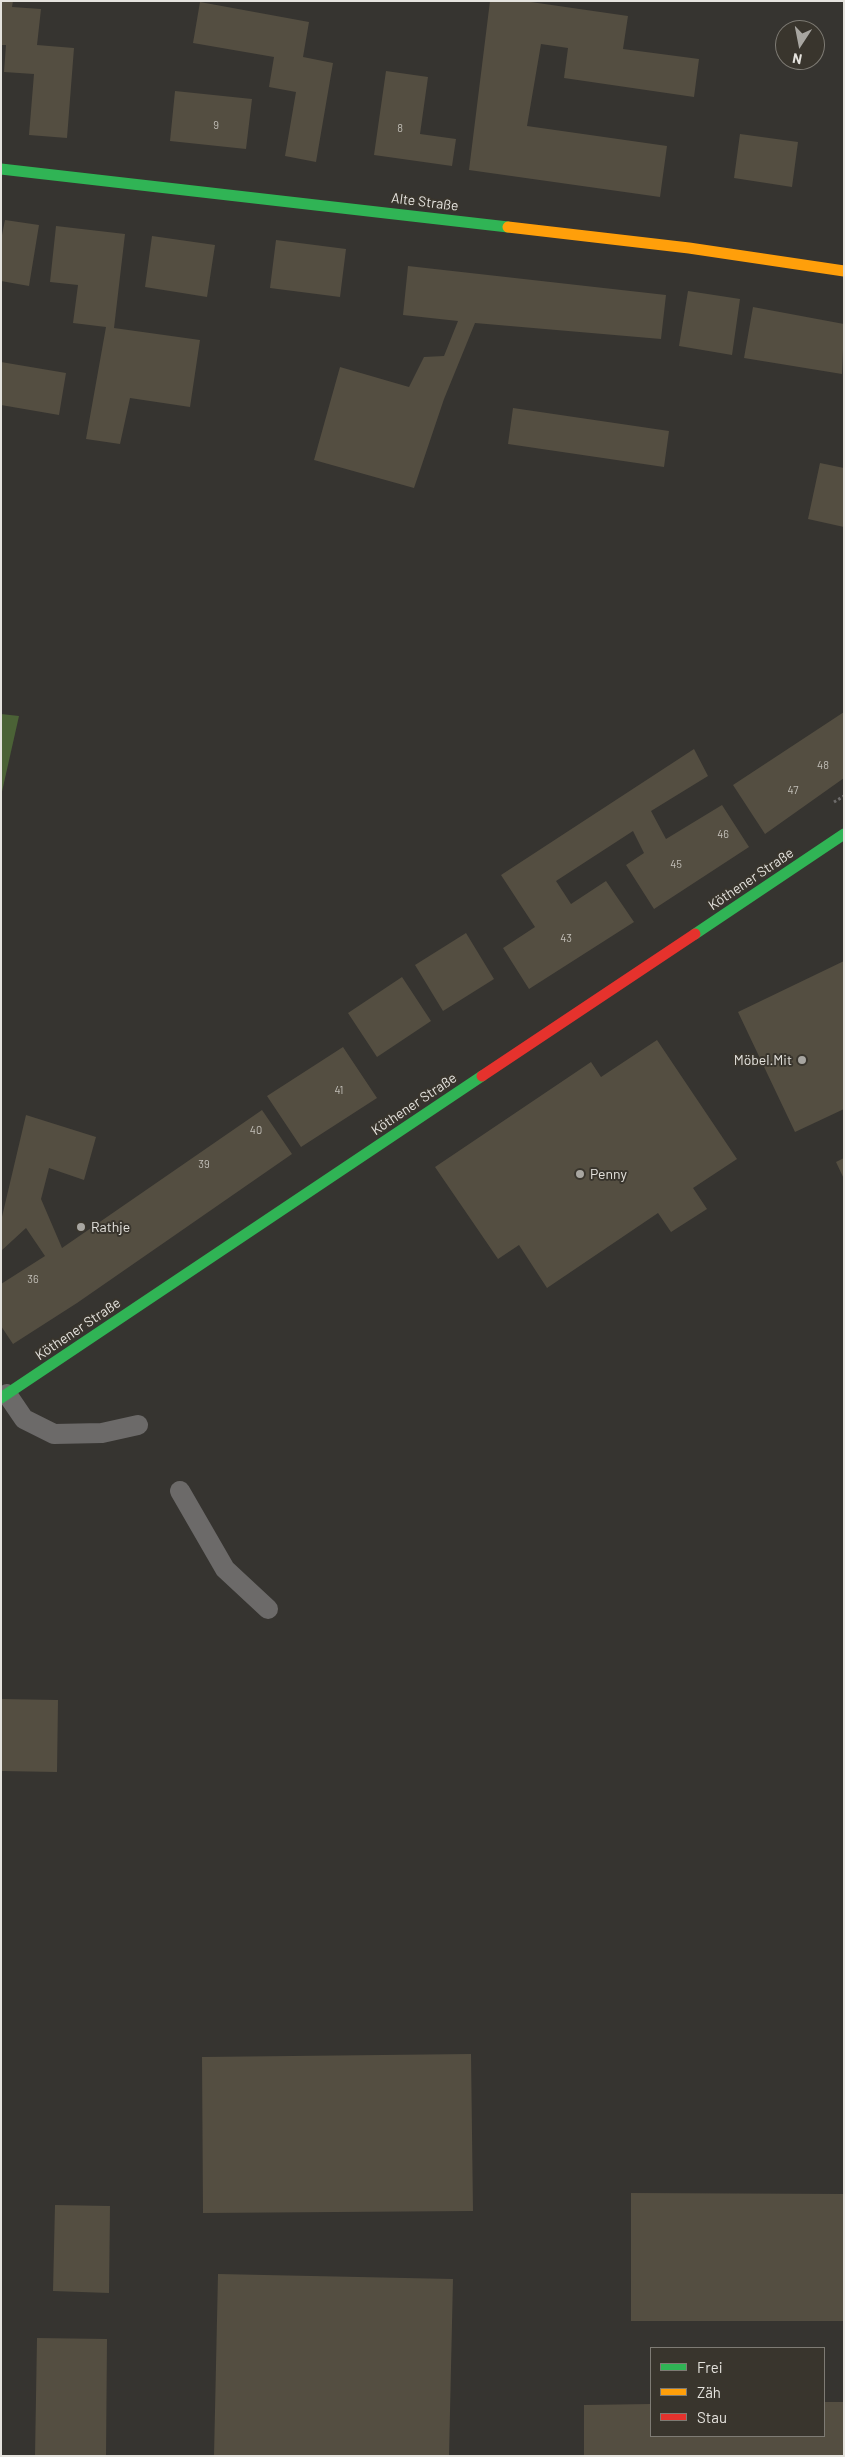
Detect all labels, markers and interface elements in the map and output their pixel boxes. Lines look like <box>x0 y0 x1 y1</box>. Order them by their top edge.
north arrow <box>775 20 825 70</box>
text: N <box>791 50 803 68</box>
house number: 9 <box>213 118 219 132</box>
house number: 8 <box>397 121 403 135</box>
street label: Alte Straße <box>390 190 460 214</box>
house number: 48 <box>817 758 829 772</box>
house number: 47 <box>788 783 798 797</box>
house number: 46 <box>717 827 729 841</box>
street label: Köthener Straße <box>705 844 797 914</box>
house number: 45 <box>670 857 682 871</box>
house number: 43 <box>560 931 572 945</box>
place label: Möbel.Mit <box>734 1052 792 1068</box>
marker: Möbel.Mit <box>796 1054 808 1066</box>
street label: Köthener Straße <box>368 1069 460 1139</box>
house number: 41 <box>335 1083 343 1097</box>
house number: 40 <box>250 1123 262 1137</box>
house number: 39 <box>198 1157 210 1171</box>
place label: Penny <box>590 1166 627 1182</box>
marker: Penny <box>574 1168 586 1180</box>
place label: Rathje <box>91 1219 130 1235</box>
marker: Rathje <box>75 1221 87 1233</box>
house number: 36 <box>27 1272 39 1286</box>
street label: Köthener Straße <box>32 1294 124 1364</box>
legend <box>650 2347 825 2437</box>
text: Frei <box>697 2358 723 2376</box>
text: Zäh <box>697 2383 721 2401</box>
text: Stau <box>697 2408 727 2426</box>

